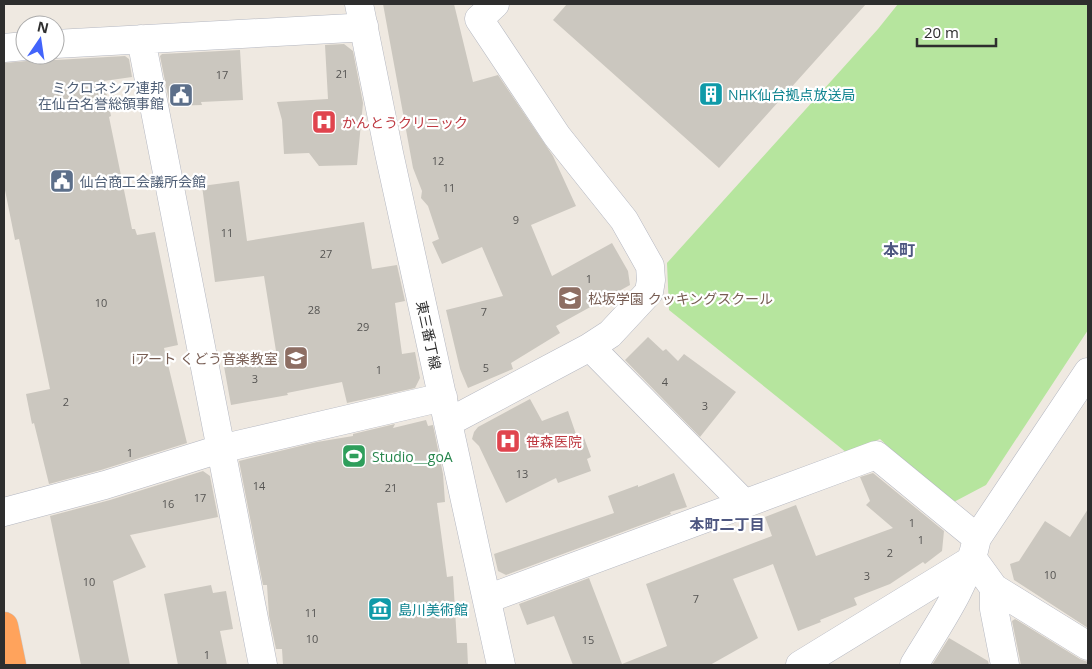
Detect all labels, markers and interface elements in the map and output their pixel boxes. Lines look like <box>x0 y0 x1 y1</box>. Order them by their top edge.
north arrow <box>15 15 65 65</box>
scale bar <box>917 15 996 47</box>
text: N <box>35 16 51 37</box>
text: 20 m <box>924 22 959 42</box>
house number: 21 <box>336 66 348 81</box>
house number: 17 <box>216 67 228 82</box>
place label: ミクロネシア連邦 在仙台名誉総領事館 <box>38 78 164 113</box>
building icon: NHK仙台拠点放送局 <box>698 81 724 107</box>
public building icon: ミクロネシア連邦 在仙台名誉総領事館 <box>168 82 194 108</box>
place label: NHK仙台拠点放送局 <box>728 85 855 104</box>
hospital icon: かんとうクリニック <box>311 109 337 135</box>
place label: かんとうクリニック <box>342 113 468 132</box>
house number: 12 <box>432 153 444 168</box>
public building icon: 仙台商工会議所会館 <box>49 168 75 194</box>
place label: 仙台商工会議所会館 <box>80 172 206 191</box>
house number: 11 <box>443 180 455 195</box>
house number: 9 <box>513 212 519 227</box>
house number: 11 <box>221 225 233 240</box>
district label: 本町 <box>883 239 915 261</box>
house number: 27 <box>320 246 332 261</box>
house number: 1 <box>586 271 592 286</box>
school or university icon: 松坂学園 クッキングスクール <box>557 285 583 311</box>
place label: 松坂学園 クッキングスクール <box>588 289 773 308</box>
house number: 10 <box>95 295 107 310</box>
street label: 東三番丁線 <box>412 299 446 371</box>
house number: 28 <box>308 302 320 317</box>
house number: 7 <box>481 304 487 319</box>
house number: 29 <box>357 319 369 334</box>
school or university icon: iアート くどう音楽教室 <box>283 345 309 371</box>
place label: iアート くどう音楽教室 <box>132 349 278 368</box>
house number: 5 <box>483 360 489 375</box>
house number: 1 <box>376 362 382 377</box>
house number: 3 <box>252 371 258 386</box>
house number: 4 <box>662 374 669 389</box>
house number: 2 <box>63 394 69 409</box>
house number: 3 <box>702 398 708 413</box>
hospital icon: 笹森医院 <box>495 428 521 454</box>
place label: 笹森医院 <box>526 432 582 451</box>
sports icon: Studio＿goA <box>341 443 367 469</box>
house number: 1 <box>127 445 133 460</box>
place label: Studio＿goA <box>372 447 453 466</box>
house number: 13 <box>516 466 528 481</box>
house number: 14 <box>253 478 266 493</box>
house number: 21 <box>385 480 397 495</box>
house number: 17 <box>194 490 206 505</box>
house number: 16 <box>162 496 174 511</box>
district label: 本町二丁目 <box>689 514 765 534</box>
house number: 1 <box>909 515 915 530</box>
house number: 1 <box>918 532 924 547</box>
house number: 2 <box>887 545 893 560</box>
house number: 10 <box>1044 567 1056 582</box>
house number: 3 <box>864 568 870 583</box>
house number: 10 <box>83 574 95 589</box>
house number: 7 <box>693 591 699 606</box>
museum icon: 島川美術館 <box>367 596 393 622</box>
place label: 島川美術館 <box>398 600 468 619</box>
house number: 11 <box>305 605 317 620</box>
house number: 10 <box>306 631 318 646</box>
house number: 15 <box>582 632 594 647</box>
house number: 1 <box>204 647 210 662</box>

